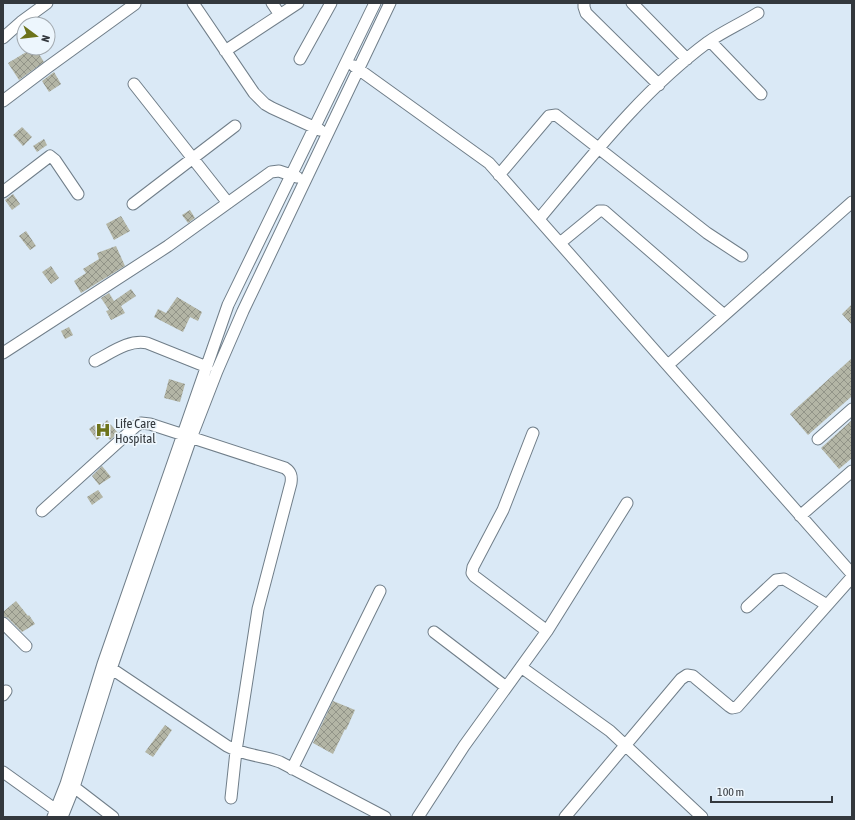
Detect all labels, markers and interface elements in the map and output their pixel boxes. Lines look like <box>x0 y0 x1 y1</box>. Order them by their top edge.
north arrow <box>16 16 56 56</box>
text: N <box>39 34 52 43</box>
place label: Life Care Hospital <box>115 416 156 446</box>
hospital icon: Life Care Hospital <box>94 421 112 439</box>
scale bar <box>711 778 832 804</box>
text: 100 m <box>717 785 744 799</box>

